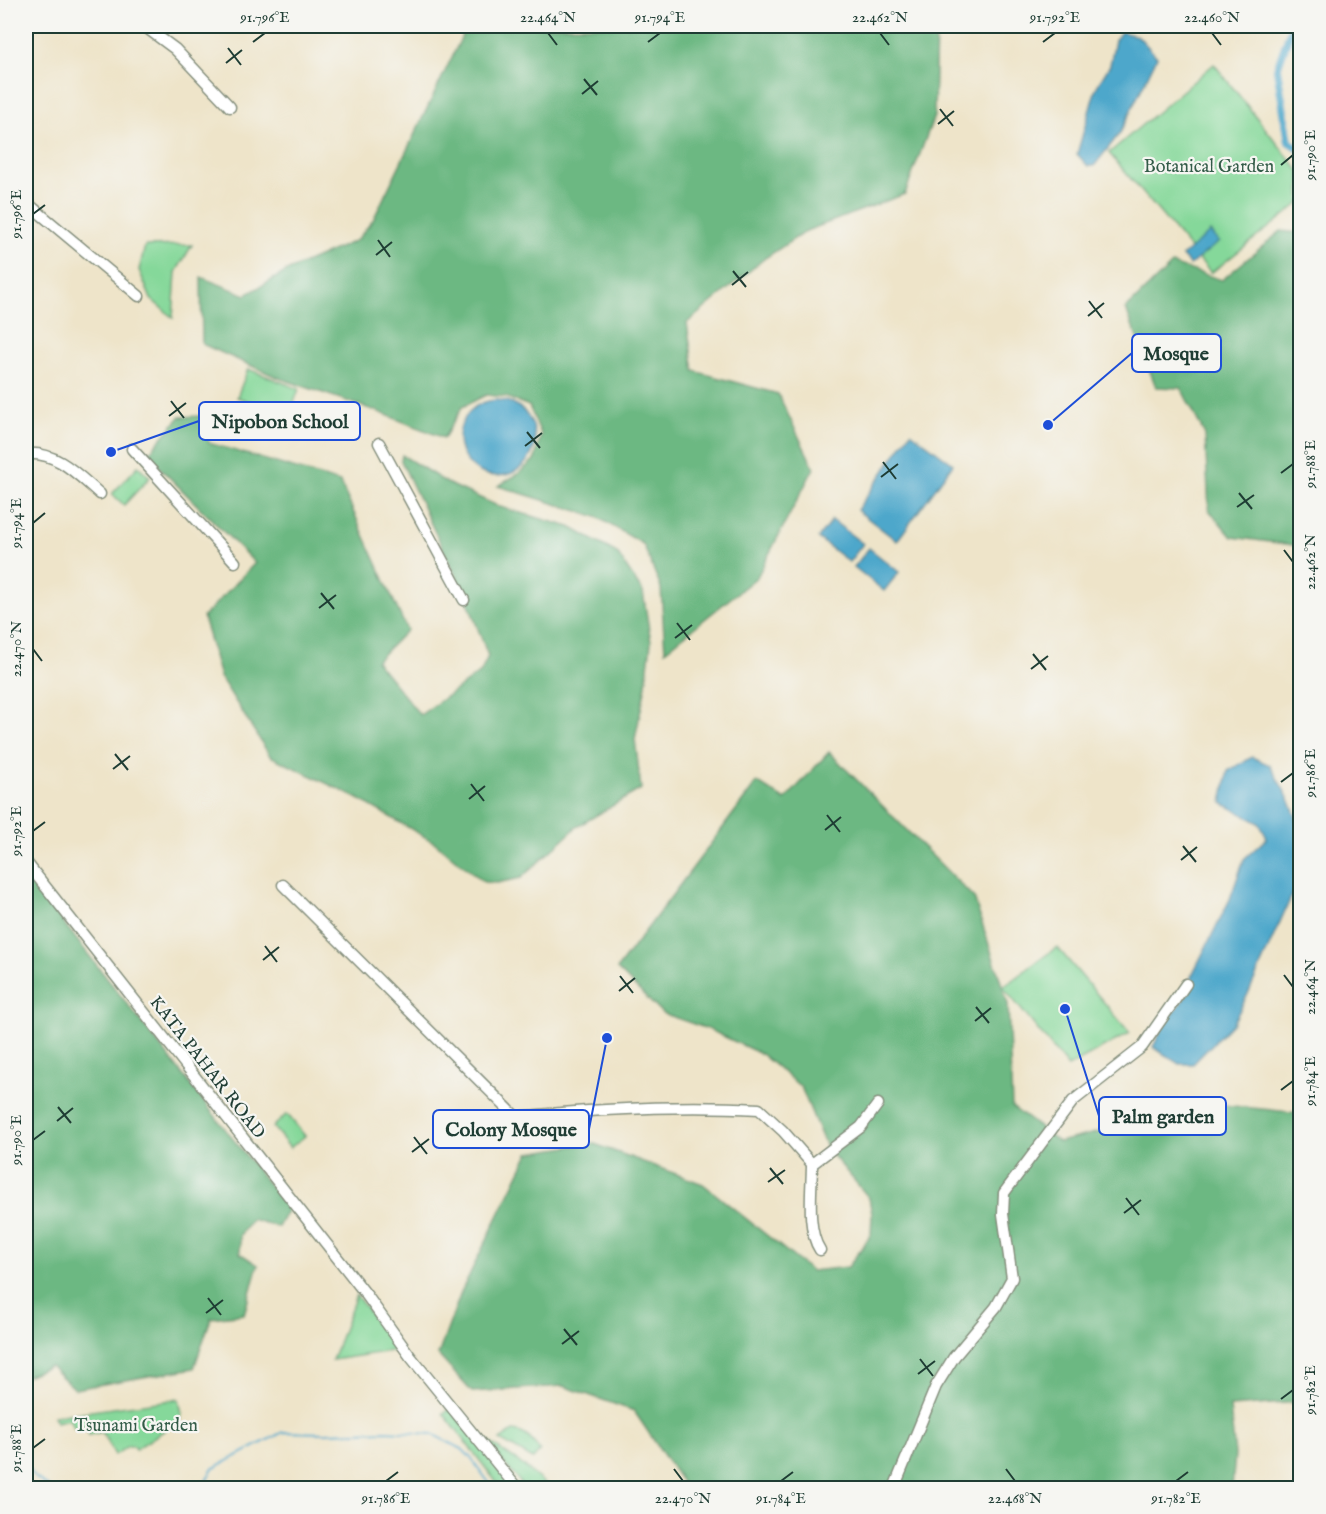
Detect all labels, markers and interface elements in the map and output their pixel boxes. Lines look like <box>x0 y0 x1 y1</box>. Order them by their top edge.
text: 91.796°E <box>239 8 290 27</box>
text: 22.464°N <box>520 8 576 27</box>
text: 91.794°E <box>634 8 685 27</box>
text: 22.462°N <box>852 8 908 27</box>
text: 91.792°E <box>1029 8 1080 27</box>
text: 22.460°N <box>1184 8 1240 27</box>
text: 91.790°E <box>1301 130 1320 181</box>
park label: Botanical Garden <box>1144 156 1275 179</box>
text: 91.796°E <box>7 189 26 240</box>
callout: Mosque <box>1132 334 1221 372</box>
text: Mosque <box>1143 342 1210 367</box>
callout: Nipobon School <box>199 402 360 440</box>
text: Nipobon School <box>211 410 349 435</box>
text: 91.788°E <box>1301 440 1320 489</box>
text: 91.794°E <box>7 498 26 549</box>
text: 22.462°N <box>1301 534 1320 590</box>
text: 22.470°N <box>7 621 26 677</box>
text: 91.786°E <box>1301 749 1320 798</box>
text: 91.792°E <box>7 806 26 857</box>
text: 22.464°N <box>1301 959 1320 1015</box>
street label: KATA PAHAR ROAD <box>144 992 270 1144</box>
text: 91.784°E <box>1301 1056 1320 1107</box>
callout: Palm garden <box>1099 1097 1226 1135</box>
text: Palm garden <box>1112 1105 1215 1130</box>
callout: Colony Mosque <box>433 1110 589 1148</box>
text: 91.790°E <box>7 1115 26 1166</box>
text: Colony Mosque <box>445 1118 578 1143</box>
text: 91.782°E <box>1301 1365 1320 1416</box>
park label: Tsunami Garden <box>74 1415 198 1438</box>
text: 91.788°E <box>7 1424 26 1473</box>
text: 91.786°E <box>361 1489 410 1508</box>
text: 22.470°N <box>655 1489 711 1508</box>
text: 91.784°E <box>755 1489 806 1508</box>
text: 22.468°N <box>988 1489 1042 1508</box>
text: 91.782°E <box>1150 1489 1201 1508</box>

